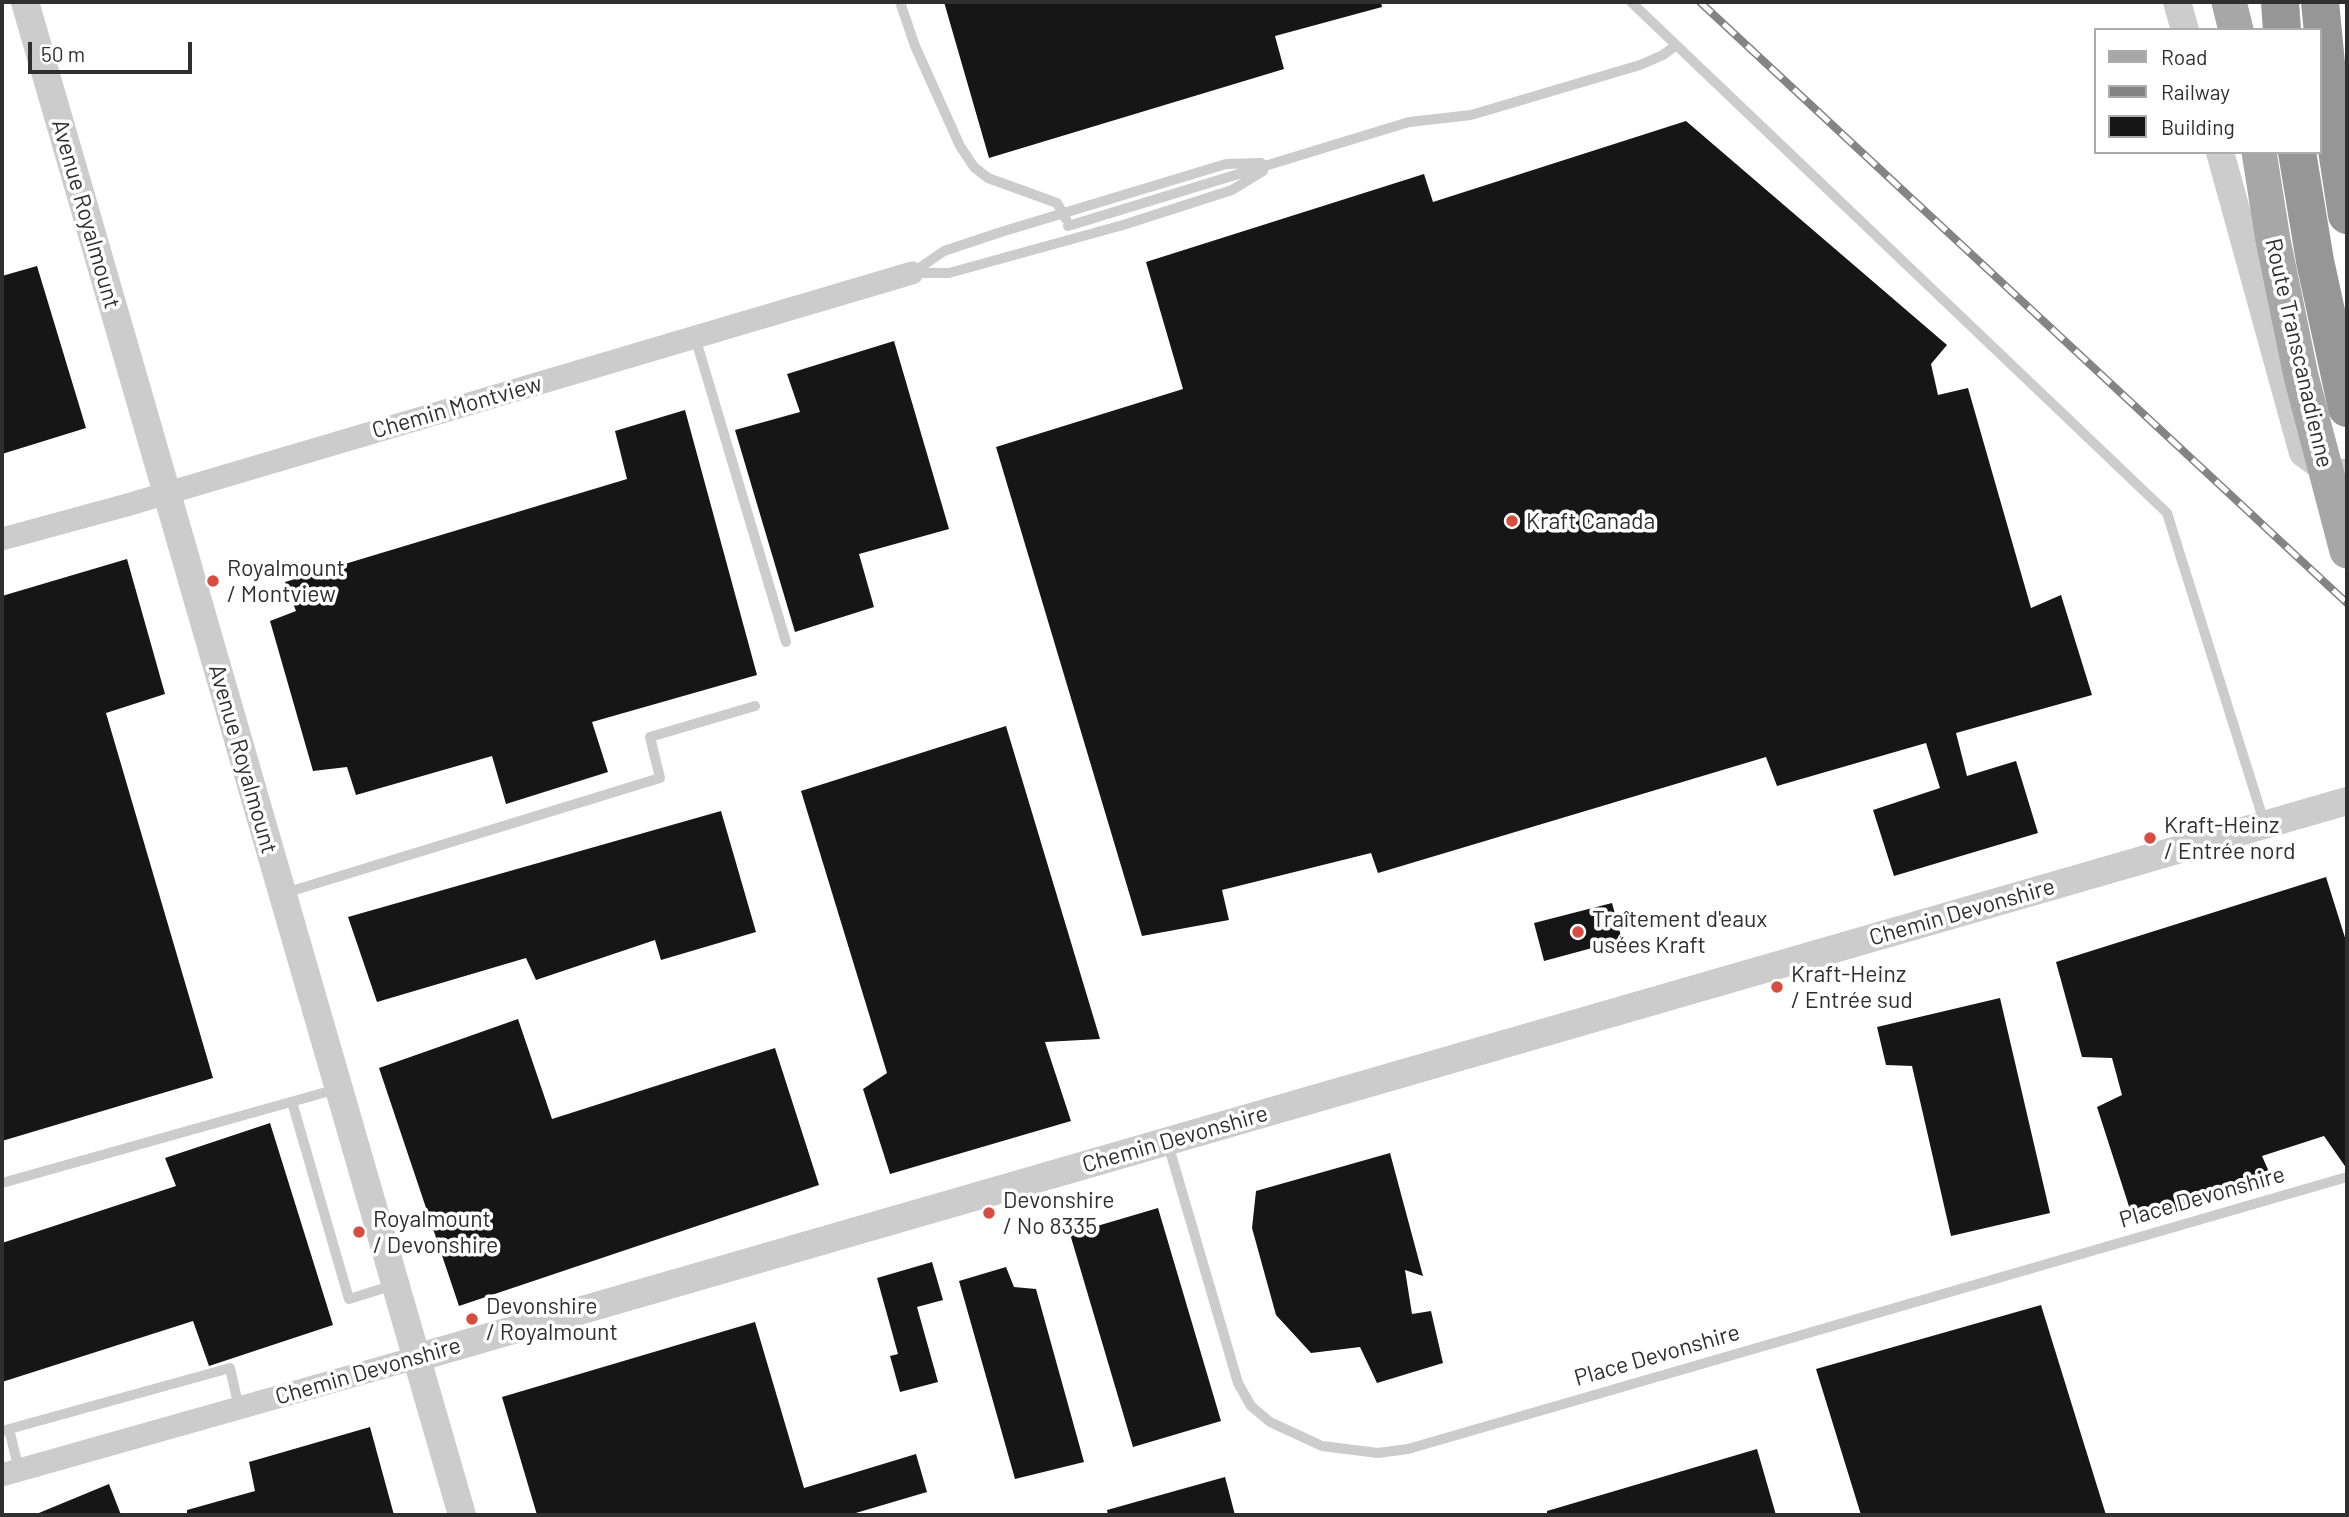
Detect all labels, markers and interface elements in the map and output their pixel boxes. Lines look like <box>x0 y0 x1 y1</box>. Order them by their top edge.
scale bar <box>32 28 196 72</box>
legend <box>2094 28 2321 154</box>
text: 50 m <box>41 41 85 66</box>
text: Road <box>2161 44 2207 69</box>
text: Railway <box>2161 79 2230 104</box>
text: Building <box>2161 114 2235 139</box>
street label: Avenue Royalmount <box>46 116 126 312</box>
street label: Route Transcanadienne <box>2259 236 2339 470</box>
street label: Chemin Montview <box>369 370 545 444</box>
place label: Kraft Canada <box>1526 507 1655 535</box>
marker: Kraft Canada <box>1504 513 1520 529</box>
place label: Royalmount / Montview <box>227 554 345 608</box>
marker: Royalmount / Montview <box>205 573 221 589</box>
street label: Avenue Royalmount <box>203 661 283 857</box>
place label: Kraft-Heinz / Entrée nord <box>2164 811 2295 865</box>
marker: Kraft-Heinz / Entrée nord <box>2142 830 2158 846</box>
street label: Chemin Devonshire <box>1866 872 2058 952</box>
place label: Traîtement d'eaux usées Kraft <box>1592 905 1767 959</box>
marker: Traîtement d'eaux usées Kraft <box>1570 924 1586 940</box>
place label: Kraft-Heinz / Entrée sud <box>1791 960 1913 1014</box>
marker: Kraft-Heinz / Entrée sud <box>1769 979 1785 995</box>
street label: Chemin Devonshire <box>1079 1099 1271 1179</box>
street label: Place Devonshire <box>2116 1160 2288 1234</box>
place label: Devonshire / No 8335 <box>1003 1186 1114 1240</box>
place label: Royalmount / Devonshire <box>373 1205 498 1259</box>
marker: Devonshire / No 8335 <box>981 1205 997 1221</box>
marker: Royalmount / Devonshire <box>351 1224 367 1240</box>
place label: Devonshire / Royalmount <box>486 1292 618 1346</box>
marker: Devonshire / Royalmount <box>464 1311 480 1327</box>
street label: Place Devonshire <box>1571 1318 1743 1392</box>
street label: Chemin Devonshire <box>272 1331 464 1411</box>

